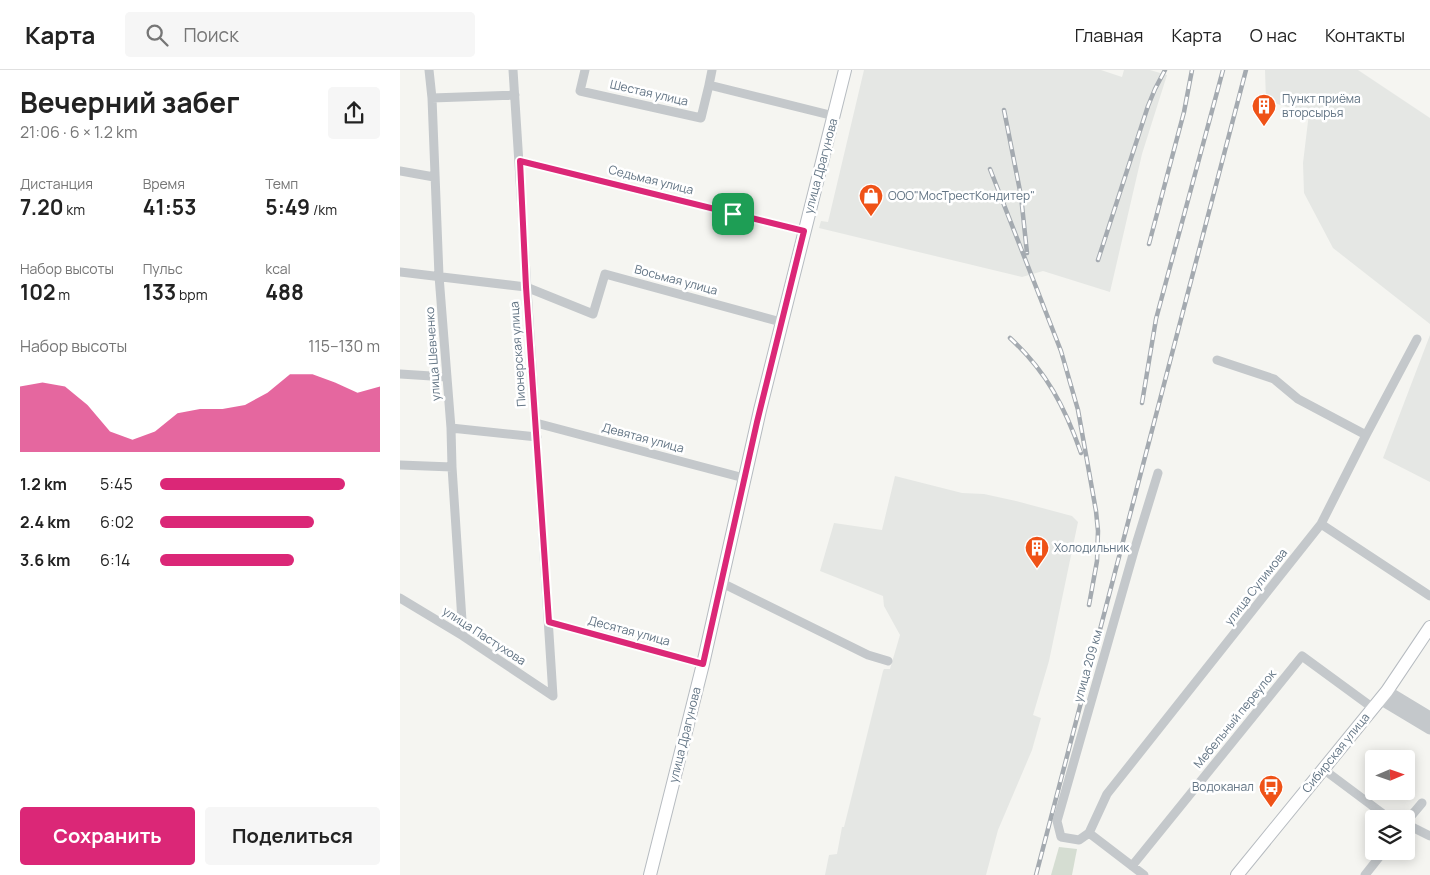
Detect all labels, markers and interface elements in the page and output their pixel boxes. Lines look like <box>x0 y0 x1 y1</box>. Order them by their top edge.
search box <box>125 12 475 57</box>
text: Карта <box>25 18 95 51</box>
icon: search <box>143 21 171 49</box>
text: Поиск <box>183 22 239 48</box>
text: Главная <box>1075 23 1144 47</box>
text: Карта <box>1172 23 1222 47</box>
text: О нас <box>1250 23 1297 47</box>
text: Контакты <box>1325 23 1405 47</box>
street label: Шестая улица <box>608 75 690 110</box>
text: Вечерний забег <box>20 83 240 121</box>
button: share <box>328 87 380 139</box>
place label: Пункт приёма вторсырья <box>1282 90 1361 121</box>
building icon: Пункт приёма вторсырья <box>1251 93 1277 127</box>
street label: улица Драгунова <box>800 116 841 215</box>
text: 21:06 · 6 × 1.2 km <box>20 121 137 143</box>
street label: Седьмая улица <box>607 161 695 198</box>
text: Дистанция <box>20 174 93 193</box>
text: Время <box>143 174 185 193</box>
text: Темп <box>265 174 298 193</box>
shop icon: ООО"МосТрестКондитер" <box>858 183 884 217</box>
place label: ООО"МосТрестКондитер" <box>888 187 1035 204</box>
text: 7.20 <box>20 193 64 221</box>
text: 41:53 <box>143 193 196 221</box>
text: 5:49 <box>265 193 310 221</box>
pin <box>712 193 754 235</box>
text: km <box>64 200 85 219</box>
text: /km <box>310 200 337 219</box>
icon: arrive <box>719 200 747 228</box>
text: Набор высоты <box>20 259 114 278</box>
text: Пульс <box>143 259 183 278</box>
text: kcal <box>265 259 291 278</box>
street label: Восьмая улица <box>633 260 720 299</box>
text: 102 <box>20 278 56 306</box>
text: 133 <box>143 278 176 306</box>
text: 488 <box>265 278 304 306</box>
text: m <box>56 285 70 304</box>
text: bpm <box>176 285 208 304</box>
street label: Пионерская улица <box>505 301 530 407</box>
street label: улица Шевченко <box>421 306 444 402</box>
text: Набор высоты <box>20 335 127 357</box>
text: 115–130 m <box>308 335 380 357</box>
street label: Девятая улица <box>600 418 686 457</box>
text: 1.2 km <box>20 473 67 495</box>
text: 5:45 <box>100 473 133 495</box>
text: 2.4 km <box>20 511 70 533</box>
text: 6:02 <box>100 511 134 533</box>
building icon: Холодильник <box>1024 535 1050 569</box>
place label: Холодильник <box>1054 539 1130 556</box>
street label: улица Сулимова <box>1220 545 1291 629</box>
text: 3.6 km <box>20 549 70 571</box>
text: 6:14 <box>100 549 130 571</box>
street label: улица Пастухова <box>439 602 529 669</box>
street label: Десятая улица <box>586 611 672 650</box>
street label: улица 209 км <box>1069 628 1106 704</box>
street label: Мебельный переулок <box>1189 665 1280 772</box>
street label: улица Драгунова <box>664 685 705 785</box>
street label: Сибирская улица <box>1298 709 1373 796</box>
north arrow <box>1365 750 1415 800</box>
map controls <box>1365 750 1415 860</box>
bus stop icon: Водоканал <box>1258 774 1284 808</box>
place label: Водоканал <box>1192 778 1254 795</box>
button: Сохранить <box>20 807 195 865</box>
button: Поделиться <box>205 807 380 865</box>
button: layers <box>1365 810 1415 860</box>

